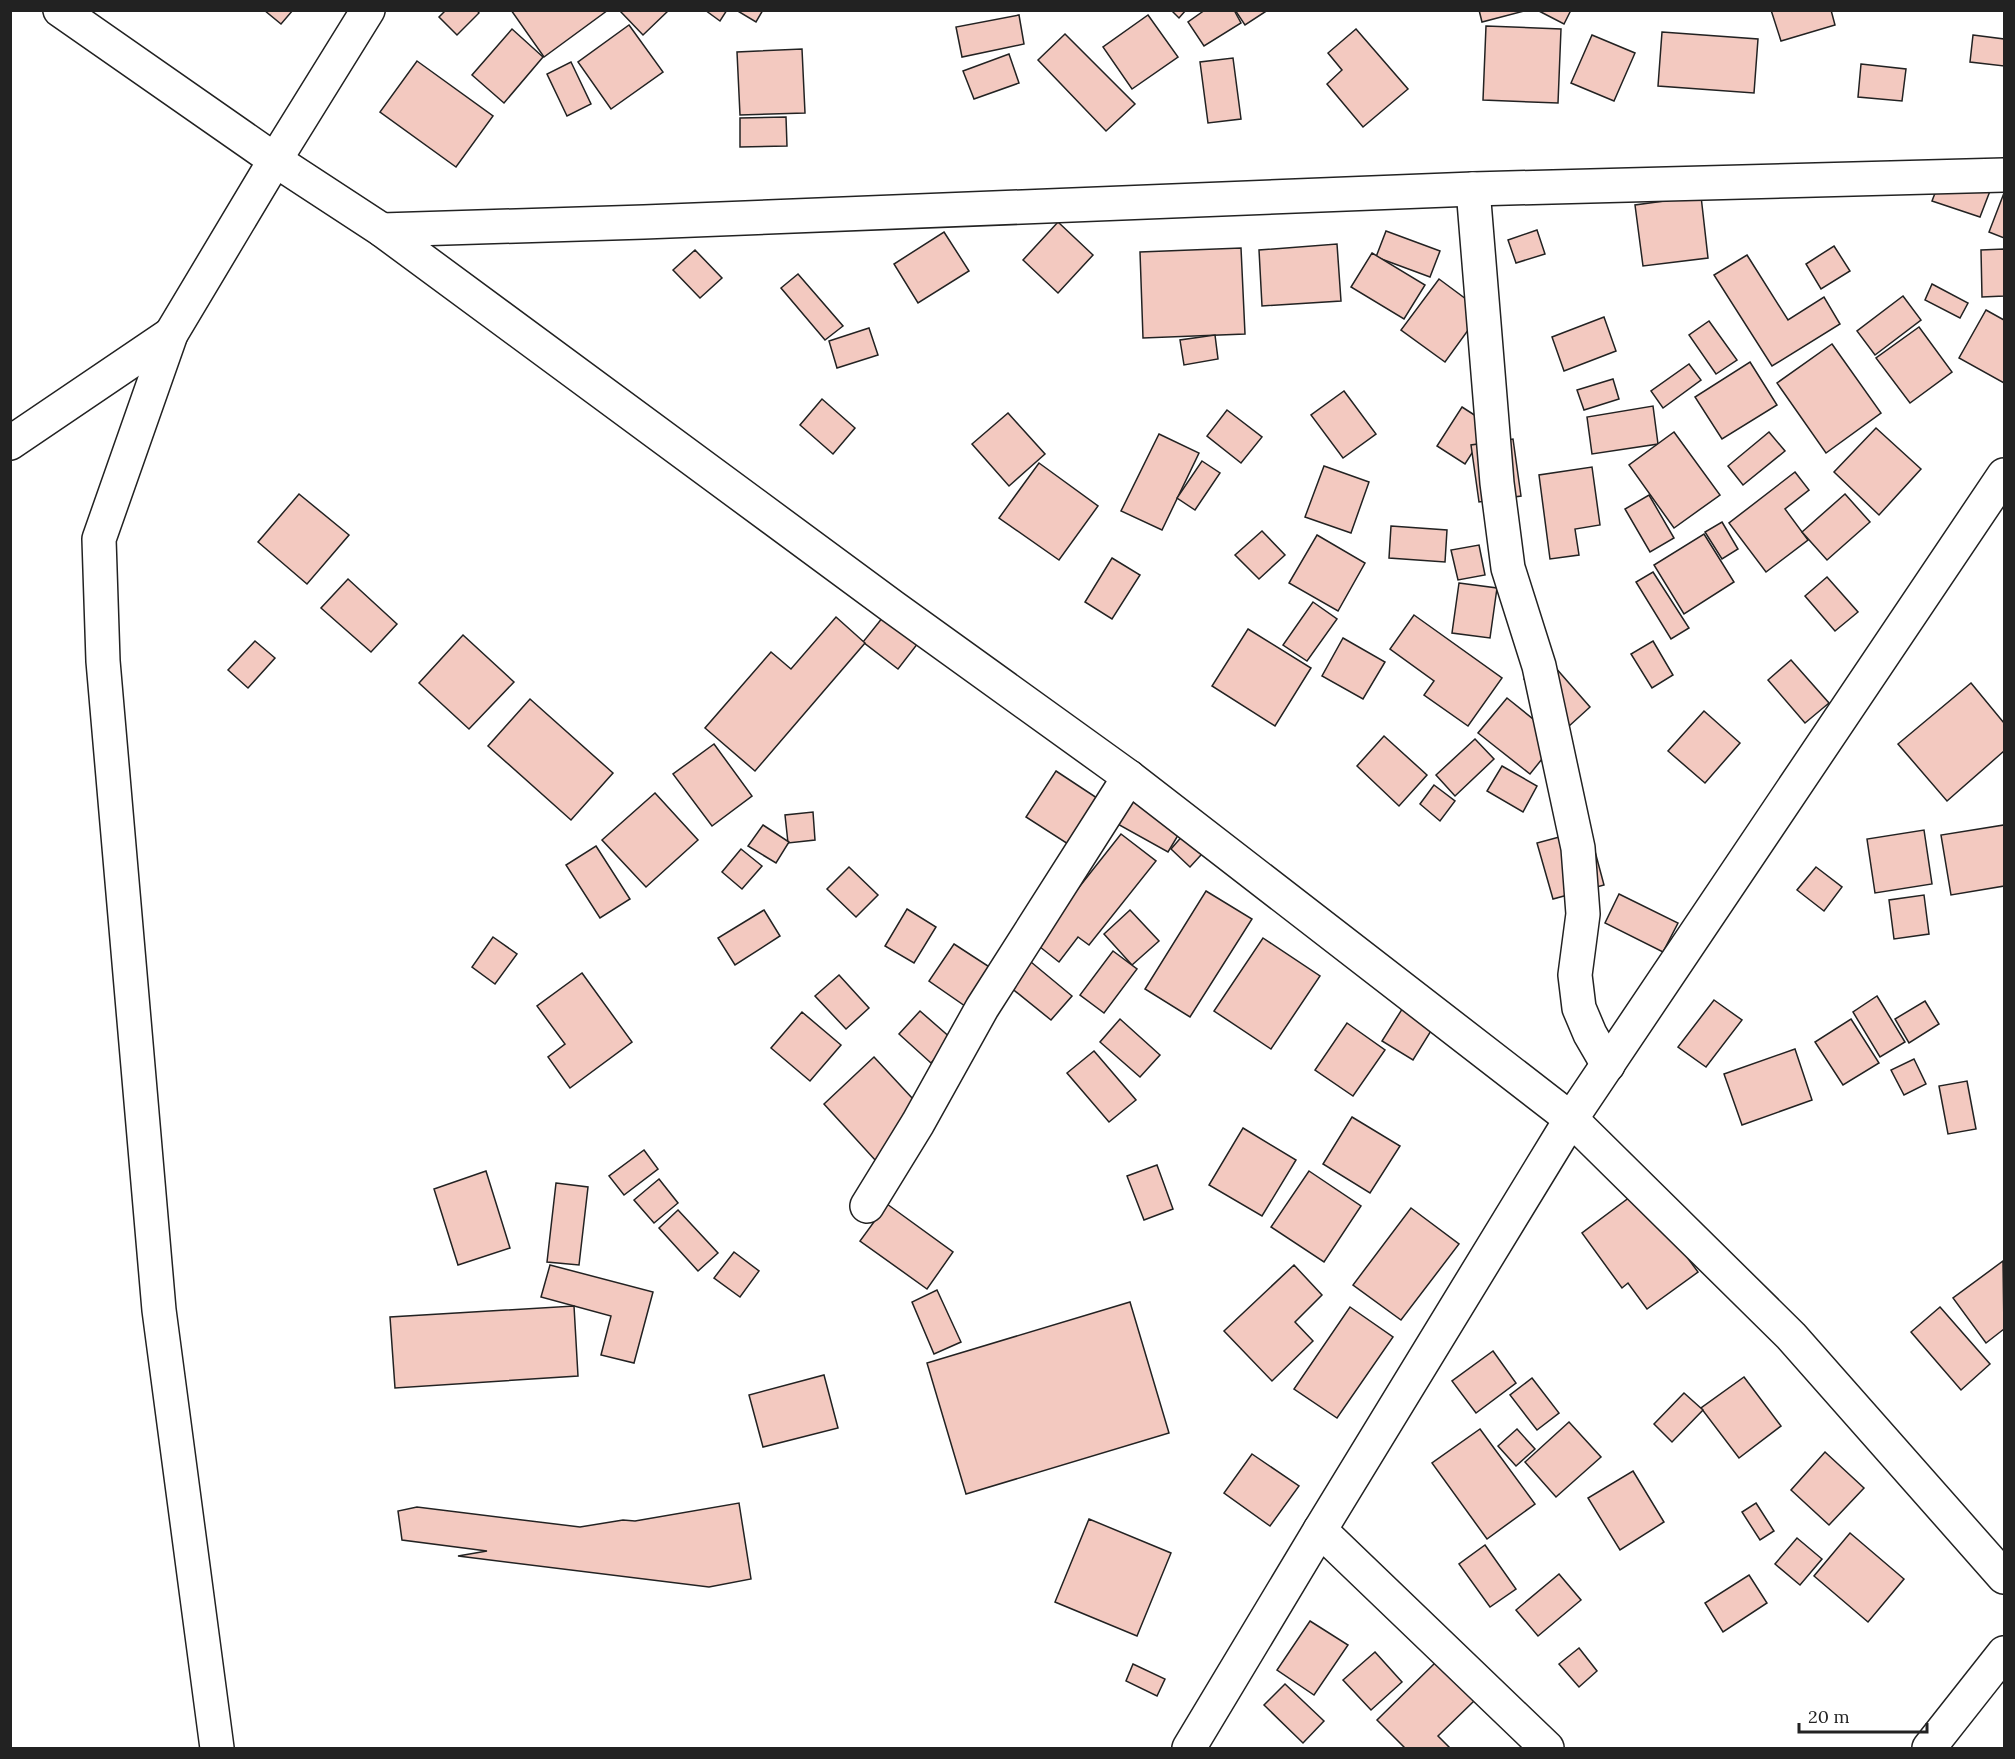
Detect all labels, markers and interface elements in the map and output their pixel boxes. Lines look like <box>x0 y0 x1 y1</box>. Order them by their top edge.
scale bar <box>1799 1696 1926 1734</box>
text: 20 m <box>1808 1705 1850 1728</box>

